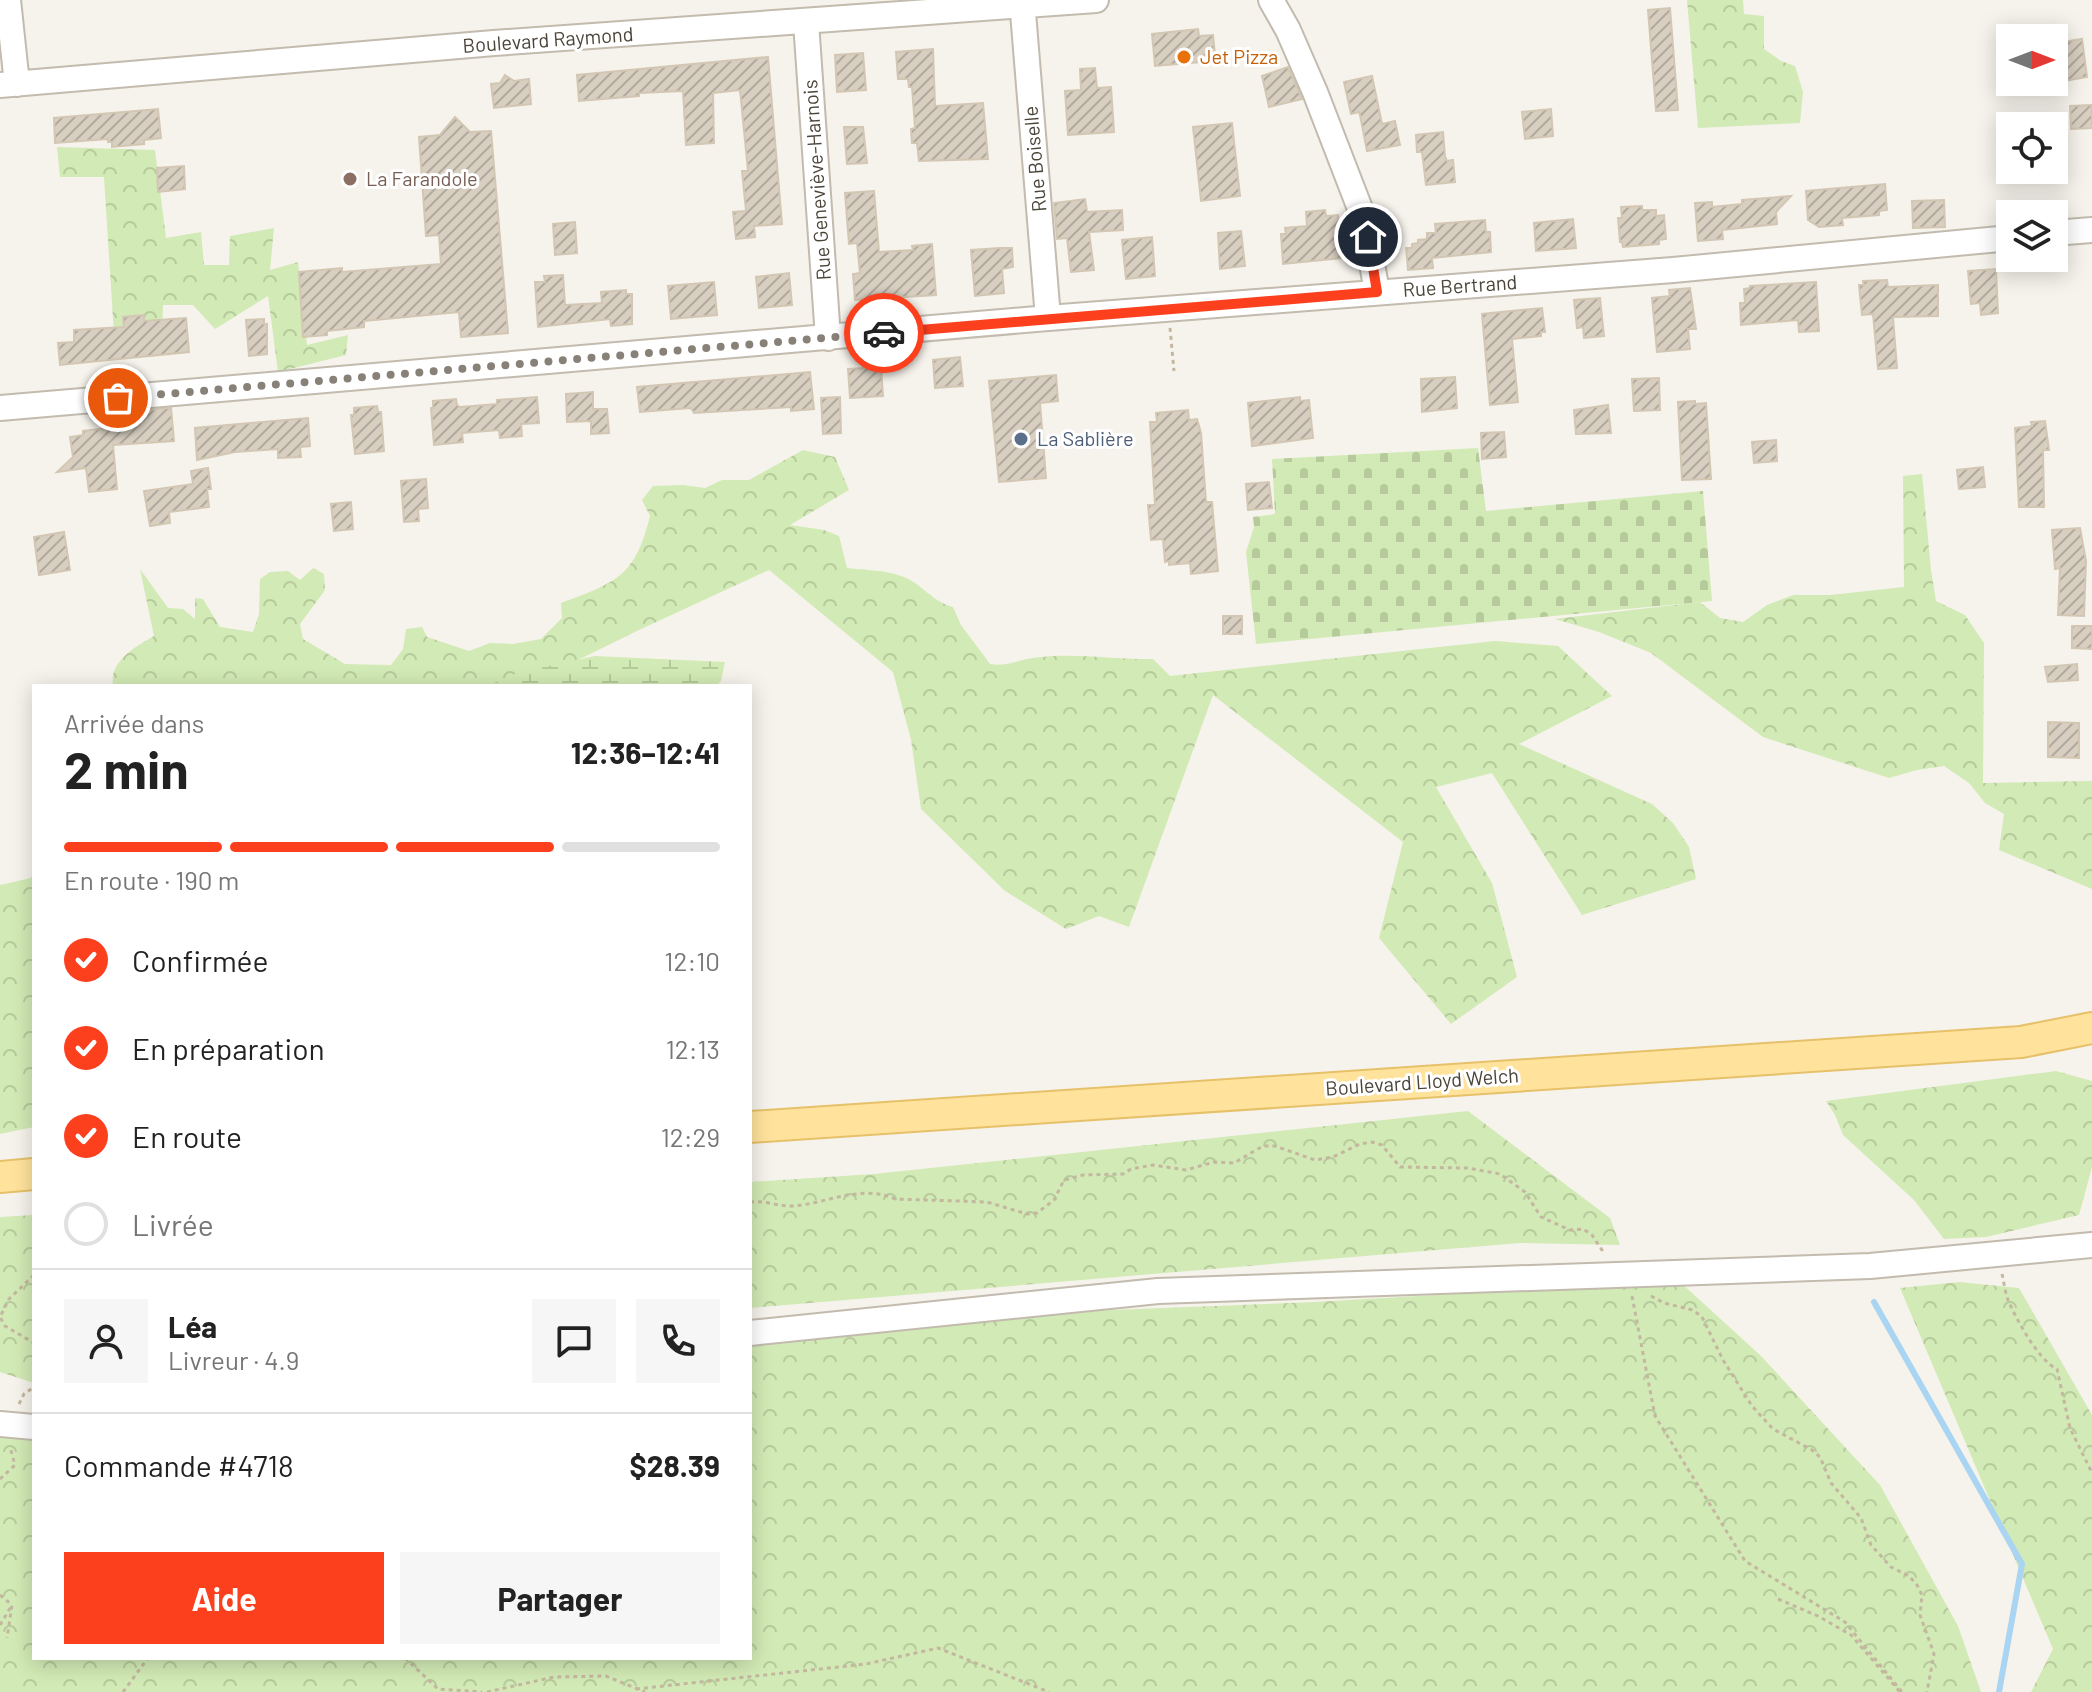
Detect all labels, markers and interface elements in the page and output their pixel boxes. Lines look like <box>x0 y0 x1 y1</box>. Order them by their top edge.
street label: Boulevard Raymond <box>462 21 634 57</box>
north arrow <box>1996 24 2068 96</box>
map controls <box>1996 24 2068 272</box>
place label: Jet Pizza <box>1200 44 1278 68</box>
marker: Jet Pizza <box>1175 48 1193 66</box>
street label: Rue Geneviève-Harnois <box>797 79 835 281</box>
street label: Rue Boiselle <box>1017 105 1051 213</box>
button: locate <box>1996 112 2068 184</box>
place label: La Farandole <box>366 166 478 190</box>
marker: La Farandole <box>341 170 359 188</box>
button: layers <box>1996 200 2068 272</box>
pin <box>1334 203 1402 271</box>
icon: home <box>1346 215 1390 259</box>
street label: Rue Bertrand <box>1402 269 1518 301</box>
courier <box>844 293 924 373</box>
icon: car <box>862 311 906 355</box>
pin <box>84 364 152 432</box>
icon: bag <box>96 376 140 420</box>
place label: La Sablière <box>1037 426 1134 450</box>
marker: La Sablière <box>1012 430 1030 448</box>
text: Arrivée dans <box>64 707 204 738</box>
text: 12:36–12:41 <box>571 734 720 770</box>
text: 2 min <box>64 737 189 799</box>
text: En route · 190 m <box>64 864 239 895</box>
icon: check <box>64 938 108 982</box>
text: Confirmée <box>132 942 269 978</box>
text: 12:10 <box>664 945 720 976</box>
icon: check <box>64 1026 108 1070</box>
text: En préparation <box>132 1030 325 1066</box>
text: 12:13 <box>666 1033 720 1064</box>
street label: Boulevard Lloyd Welch <box>1324 1062 1520 1100</box>
icon: check <box>64 1114 108 1158</box>
text: En route <box>132 1118 242 1154</box>
text: 12:29 <box>661 1121 720 1152</box>
text: Livrée <box>132 1206 214 1242</box>
button: person <box>64 1299 148 1383</box>
button: chat <box>532 1299 616 1383</box>
button: phone <box>636 1299 720 1383</box>
text: Léa <box>168 1308 217 1344</box>
text: Livreur · 4.9 <box>168 1344 299 1375</box>
text: Commande #4718 <box>64 1447 294 1483</box>
text: $28.39 <box>630 1447 720 1483</box>
button: Aide <box>64 1552 384 1644</box>
button: Partager <box>400 1552 720 1644</box>

